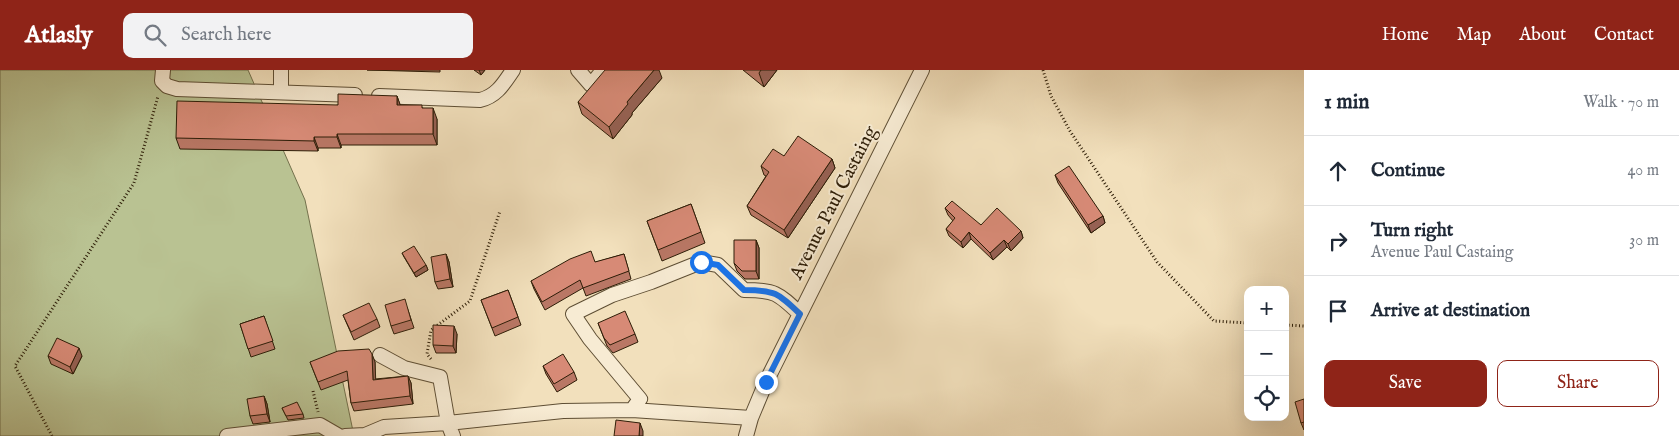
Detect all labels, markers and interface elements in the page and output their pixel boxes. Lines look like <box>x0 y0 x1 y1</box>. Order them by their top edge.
search box <box>123 13 473 58</box>
text: Atlasly <box>25 20 93 51</box>
icon: search <box>141 21 169 49</box>
text: Search here <box>181 23 271 47</box>
text: Home <box>1382 24 1429 47</box>
text: Map <box>1457 24 1491 47</box>
text: About <box>1519 24 1566 47</box>
text: Contact <box>1594 24 1654 47</box>
text: 1 min <box>1324 89 1369 116</box>
text: Walk · 70 m <box>1583 93 1659 113</box>
street label: Avenue Paul Castaing <box>784 122 883 285</box>
icon: ahead <box>1324 157 1352 185</box>
text: Continue <box>1371 159 1445 183</box>
text: 40 m <box>1627 161 1659 181</box>
text: Turn right <box>1371 219 1453 243</box>
icon: right <box>1324 227 1352 255</box>
text: 30 m <box>1629 231 1659 251</box>
text: Avenue Paul Castaing <box>1371 243 1513 263</box>
route start <box>690 251 713 274</box>
map controls <box>1244 286 1289 421</box>
button: + <box>1244 286 1289 331</box>
icon: arrive <box>1324 297 1352 325</box>
text: Arrive at destination <box>1371 299 1530 323</box>
button: − <box>1244 331 1289 376</box>
button: Save <box>1324 360 1487 407</box>
button: Share <box>1497 360 1659 407</box>
route end <box>755 371 778 394</box>
button: locate <box>1244 376 1289 421</box>

